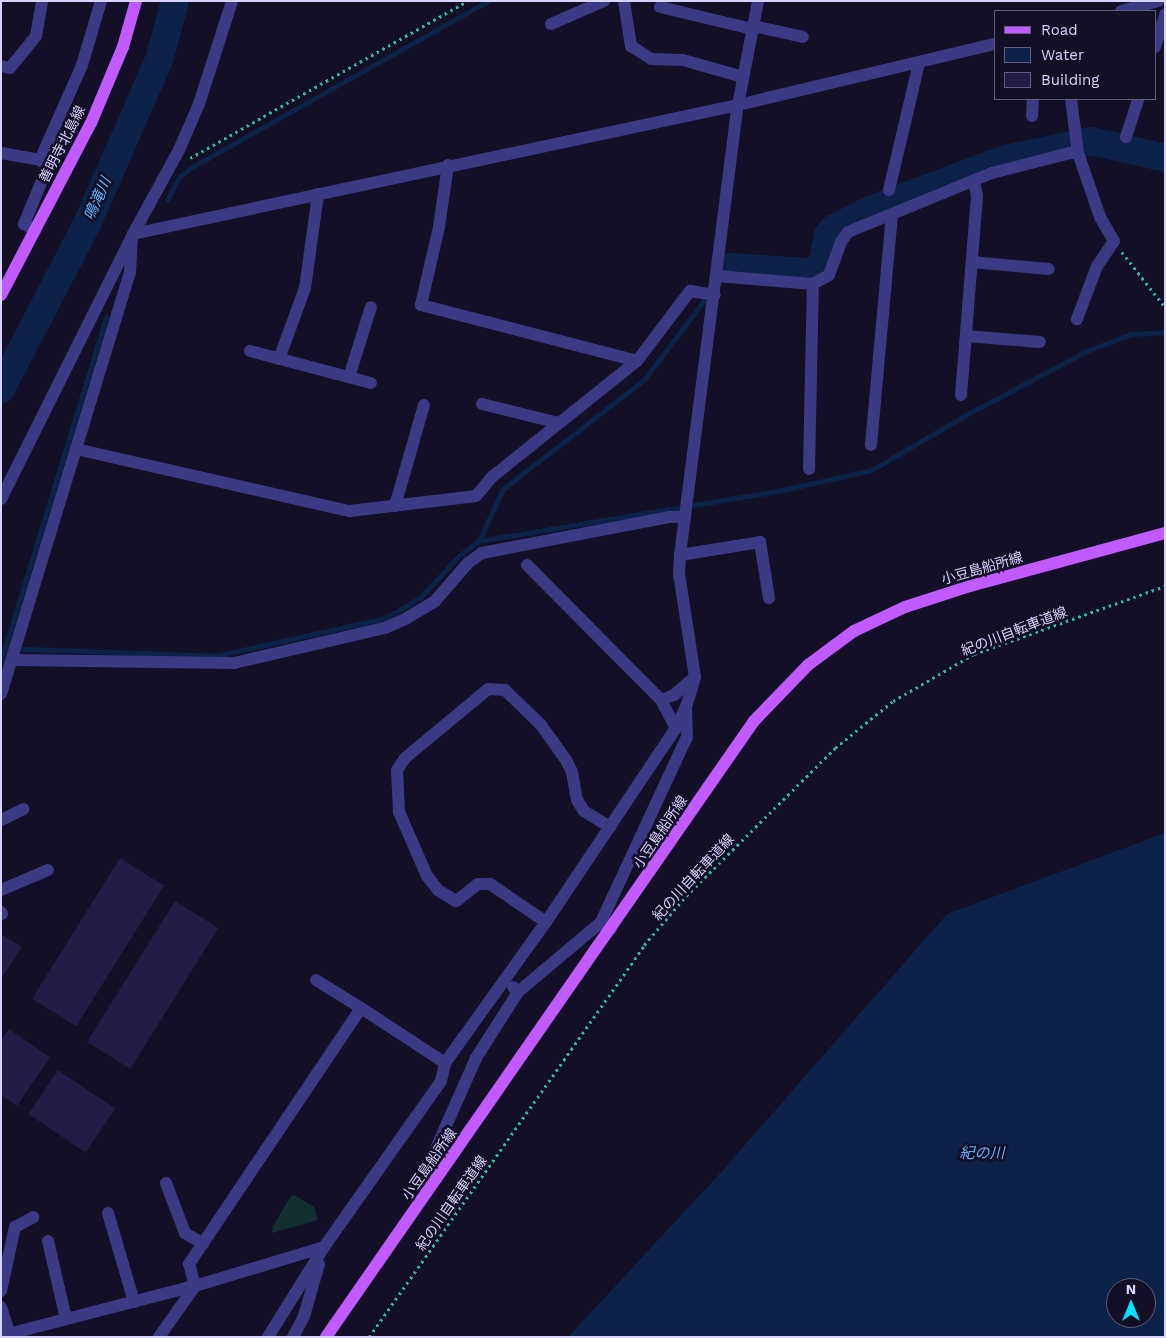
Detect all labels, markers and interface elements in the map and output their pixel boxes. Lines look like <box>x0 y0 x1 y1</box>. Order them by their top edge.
legend <box>994 10 1156 100</box>
text: Road <box>1041 21 1078 39</box>
text: Water <box>1041 46 1084 64</box>
text: Building <box>1041 71 1099 89</box>
street label: 善明寺北島線 <box>35 103 89 185</box>
water label: 鳴滝川 <box>81 175 115 223</box>
street label: 小豆島船所線 <box>939 548 1025 588</box>
street label: 紀の川自転車道線 <box>959 603 1069 659</box>
street label: 小豆島船所線 <box>630 792 690 872</box>
street label: 紀の川自転車道線 <box>649 830 737 924</box>
street label: 小豆島船所線 <box>398 1125 460 1203</box>
water label: 紀の川 <box>960 1145 1004 1163</box>
street label: 紀の川自転車道線 <box>412 1152 490 1254</box>
north arrow <box>1106 1278 1156 1328</box>
text: N <box>1126 1281 1136 1297</box>

